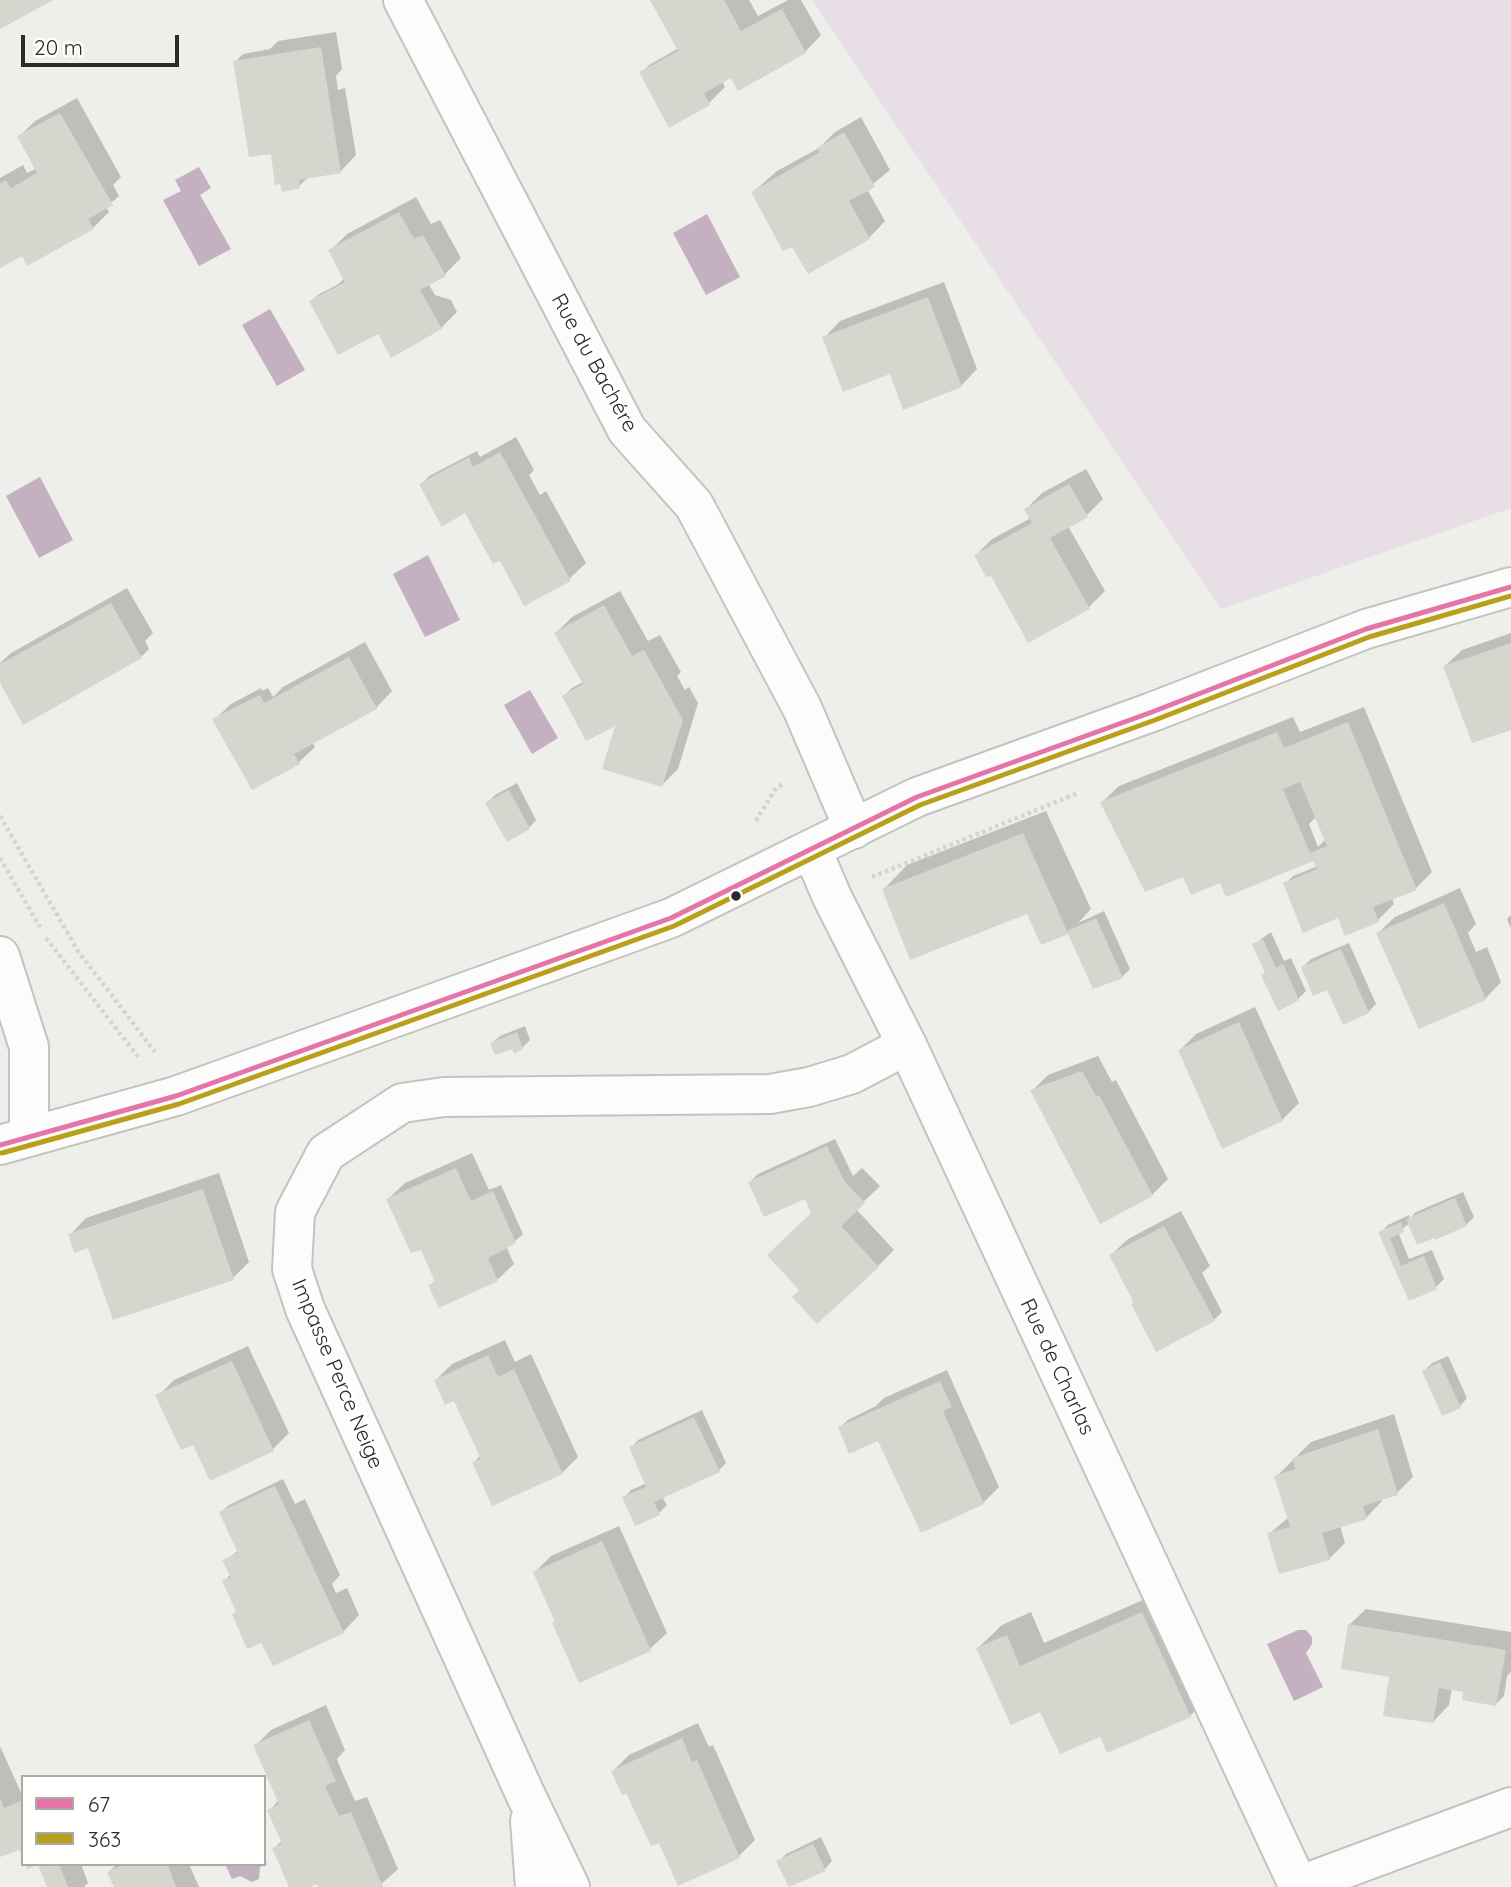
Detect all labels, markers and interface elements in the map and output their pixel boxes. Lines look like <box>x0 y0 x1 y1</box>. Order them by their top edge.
scale bar <box>24 21 182 65</box>
text: 20 m <box>34 34 83 60</box>
street label: Rue du Bachére <box>545 289 643 437</box>
unlabelled marker <box>729 889 743 903</box>
street label: Impasse Perce Neige <box>286 1275 388 1473</box>
street label: Rue de Charlas <box>1014 1295 1100 1439</box>
legend <box>21 1775 266 1866</box>
text: 67 <box>88 1791 110 1817</box>
text: 363 <box>88 1826 121 1852</box>

